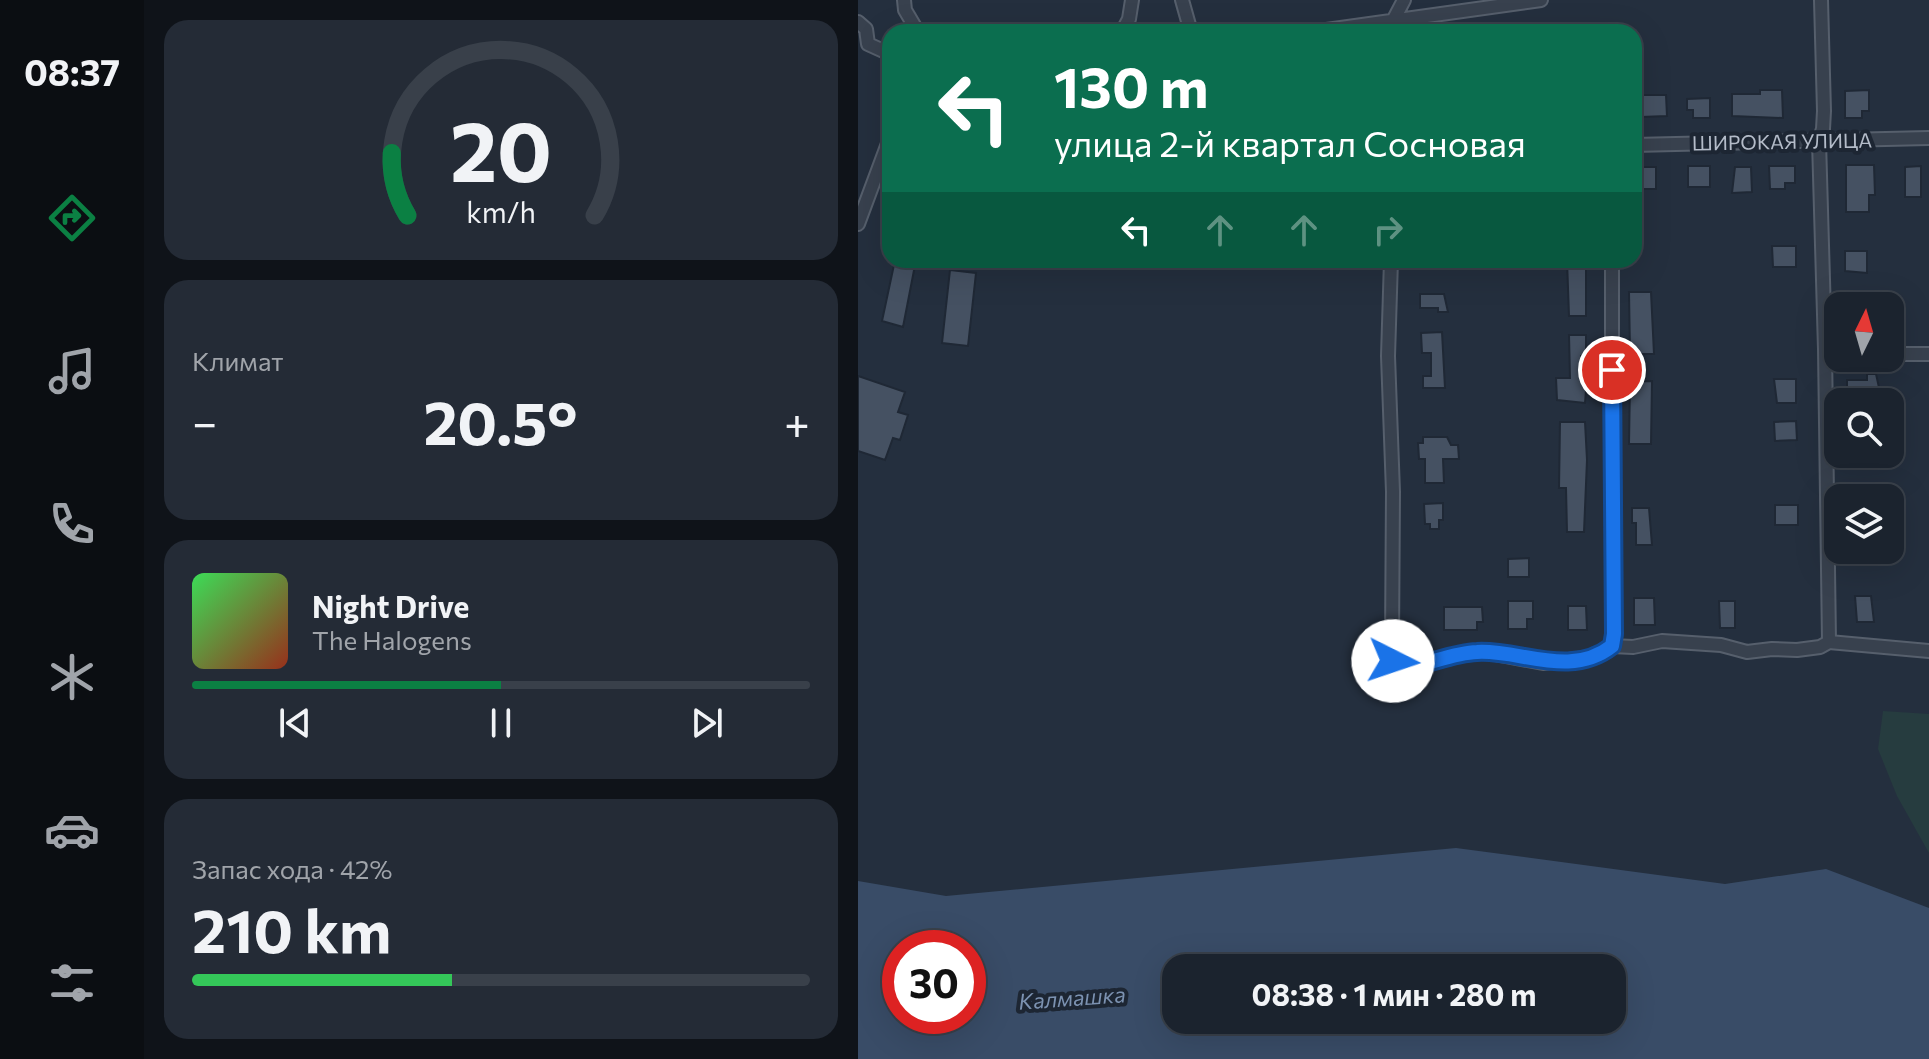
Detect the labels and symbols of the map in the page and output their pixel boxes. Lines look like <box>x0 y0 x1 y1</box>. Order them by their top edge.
street label: ШИРОКАЯ УЛИЦА <box>1692 127 1872 155</box>
north arrow <box>1824 292 1904 372</box>
pin <box>1578 336 1646 404</box>
position arrow <box>1351 619 1435 703</box>
speed limit sign: 30 <box>882 930 986 1034</box>
water label: Калмашка <box>1017 980 1126 1015</box>

